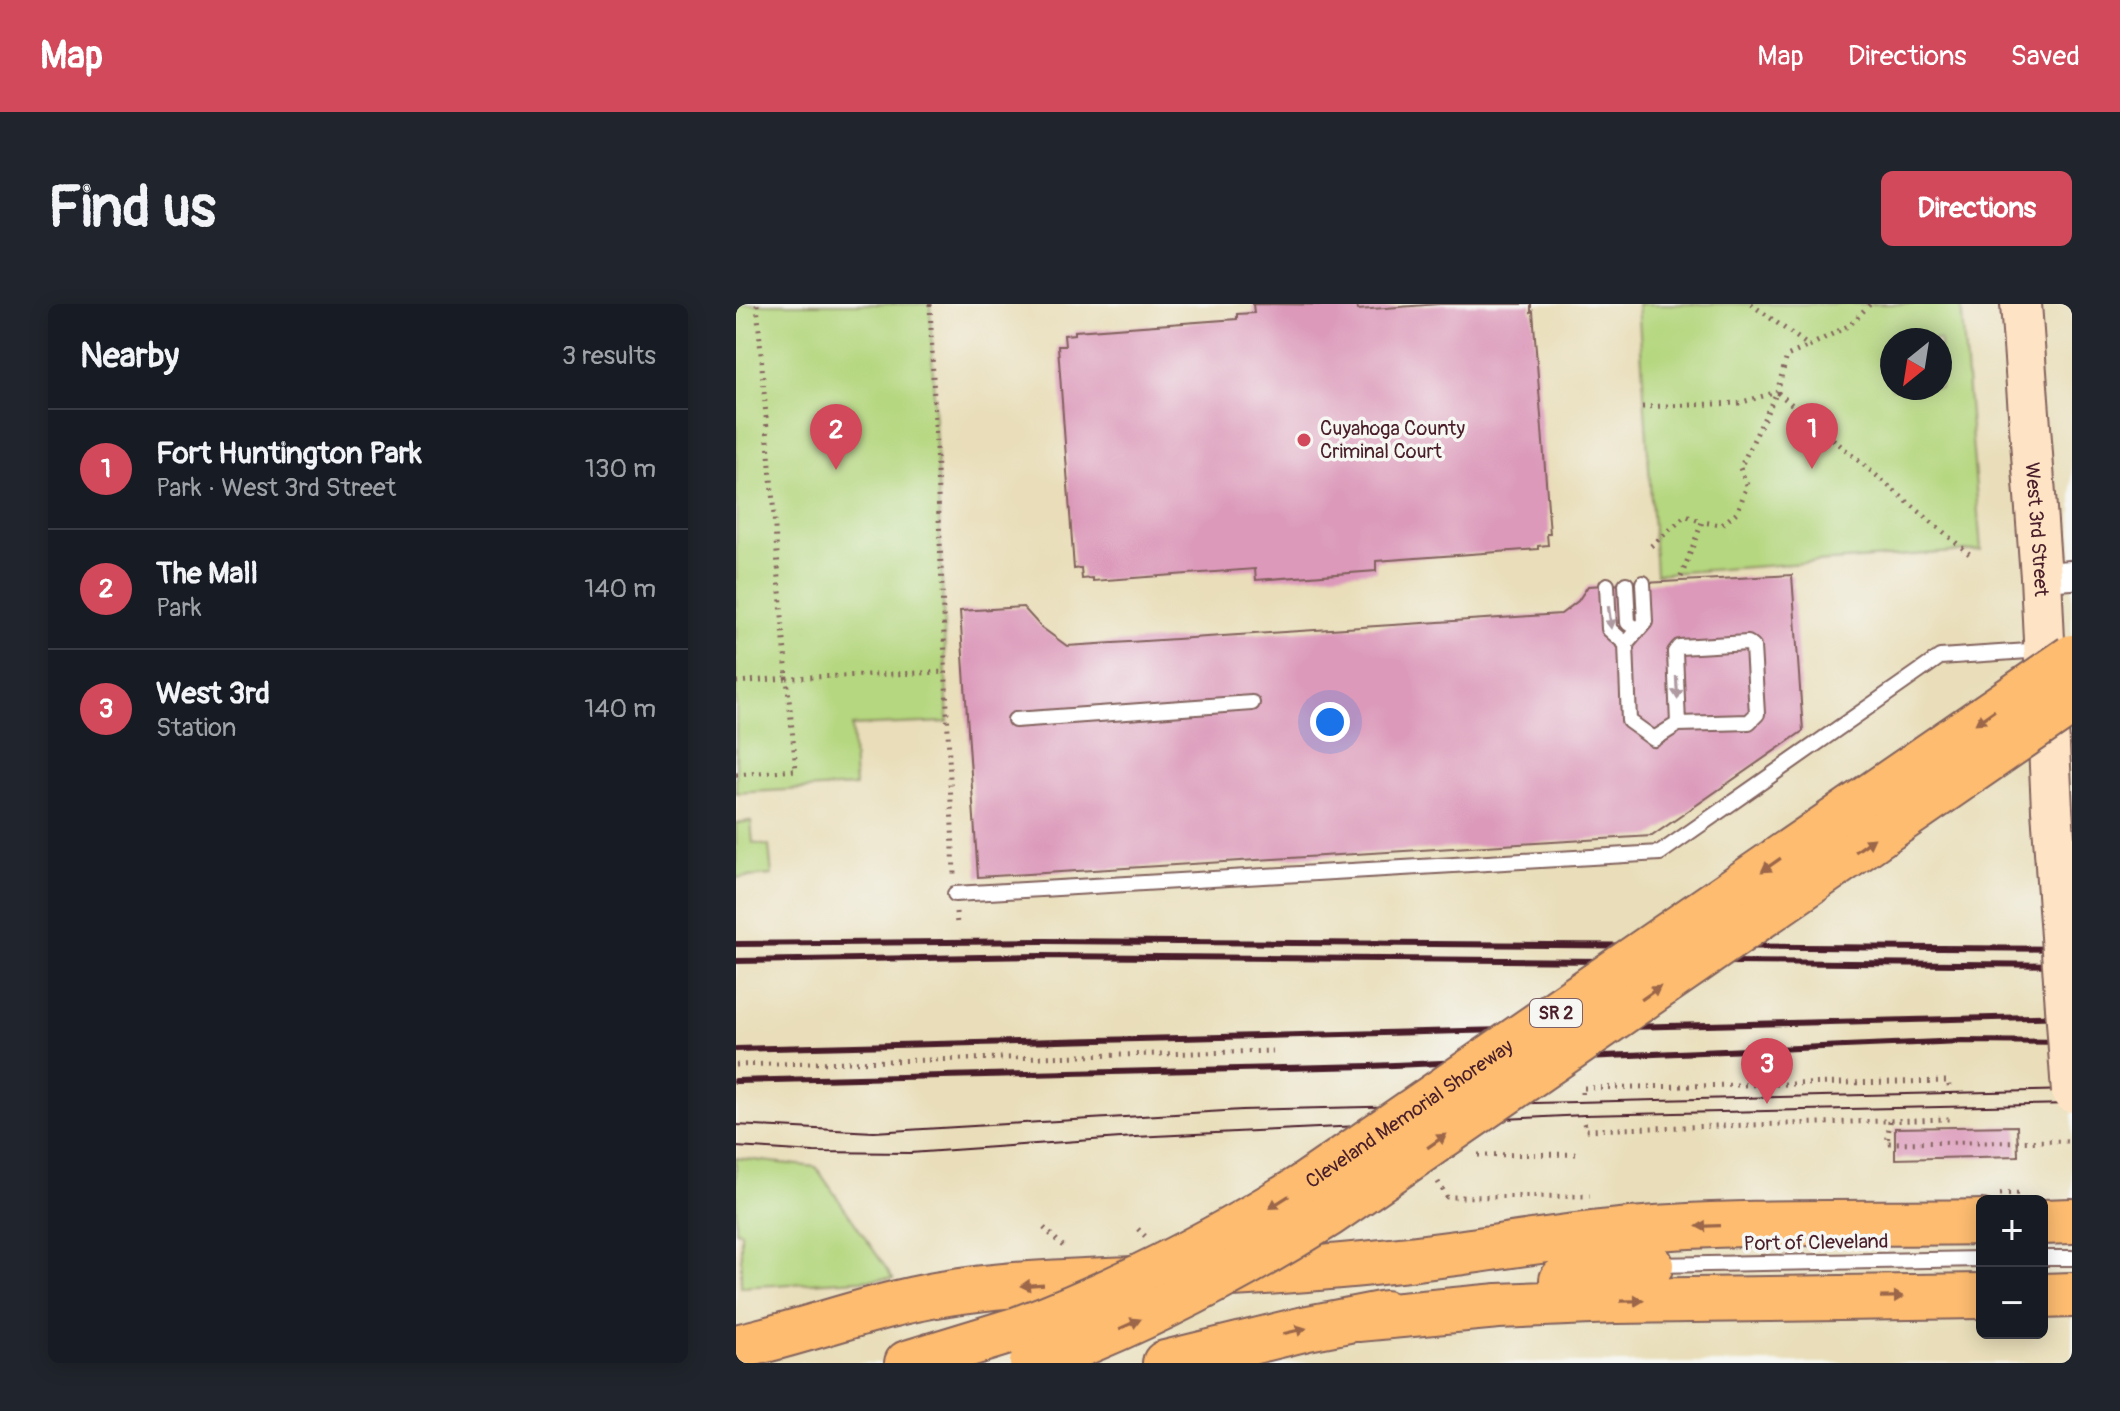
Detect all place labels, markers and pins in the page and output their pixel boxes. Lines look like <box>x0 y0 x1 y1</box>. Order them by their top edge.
pin: 1 <box>1786 403 1838 469</box>
pin: 2 <box>810 404 862 470</box>
place label: Cuyahoga County Criminal Court <box>1320 416 1465 464</box>
marker: Cuyahoga County Criminal Court <box>1295 431 1313 449</box>
pin: 3 <box>1741 1038 1793 1104</box>

